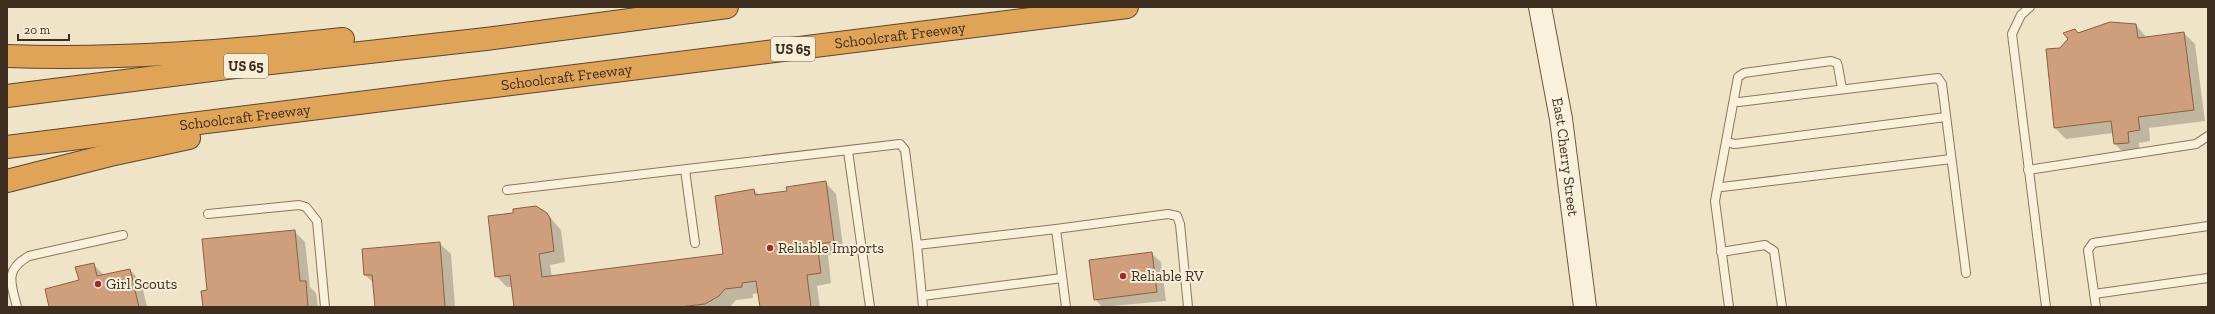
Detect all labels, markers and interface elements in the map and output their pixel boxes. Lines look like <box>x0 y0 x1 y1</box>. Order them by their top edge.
scale bar <box>18 16 69 42</box>
street label: Schoolcraft Freeway <box>834 18 967 52</box>
text: 20 m <box>24 23 51 37</box>
road number: US 65 <box>771 37 815 61</box>
road number: US 65 <box>224 54 268 78</box>
street label: Schoolcraft Freeway <box>500 60 633 94</box>
street label: East Cherry Street <box>1548 96 1582 218</box>
street label: Schoolcraft Freeway <box>179 100 312 134</box>
place label: Reliable Imports <box>778 239 884 257</box>
marker: Reliable Imports <box>765 243 775 253</box>
place label: Reliable RV <box>1131 267 1204 285</box>
marker: Reliable RV <box>1118 271 1128 281</box>
place label: Girl Scouts <box>106 275 177 293</box>
marker: Girl Scouts <box>93 279 103 289</box>

